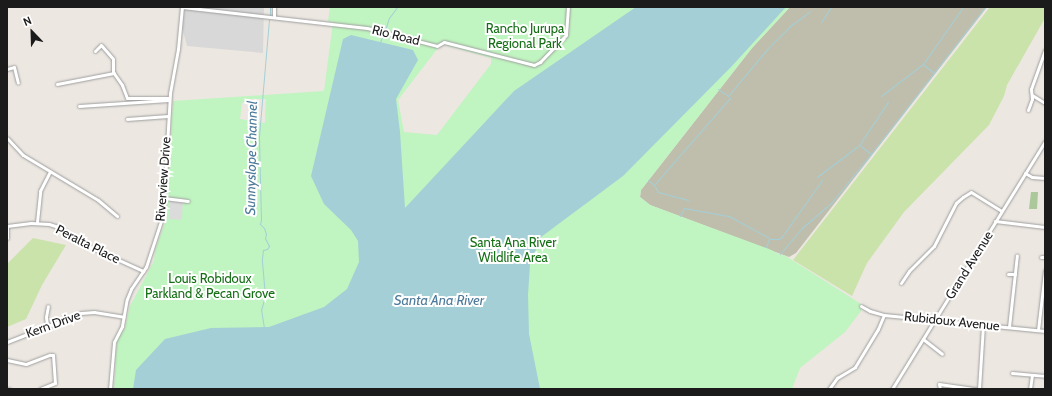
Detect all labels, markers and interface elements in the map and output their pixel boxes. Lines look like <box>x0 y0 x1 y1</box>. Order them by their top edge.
north arrow <box>12 12 52 52</box>
text: N <box>21 13 34 29</box>
park label: Rancho Jurupa Regional Park <box>486 21 564 52</box>
street label: Rio Road <box>370 22 422 48</box>
water label: Sunnyslope Channel <box>242 101 260 215</box>
street label: Riverview Drive <box>152 136 174 222</box>
street label: Peralta Place <box>53 221 123 267</box>
street label: Grand Avenue <box>942 228 996 302</box>
park label: Santa Ana River Wildlife Area <box>470 235 556 266</box>
park label: Louis Robidoux Parkland & Pecan Grove <box>145 271 275 302</box>
water label: Santa Ana River <box>394 292 484 308</box>
street label: Kern Drive <box>24 307 82 341</box>
street label: Rubidoux Avenue <box>903 308 1001 334</box>

